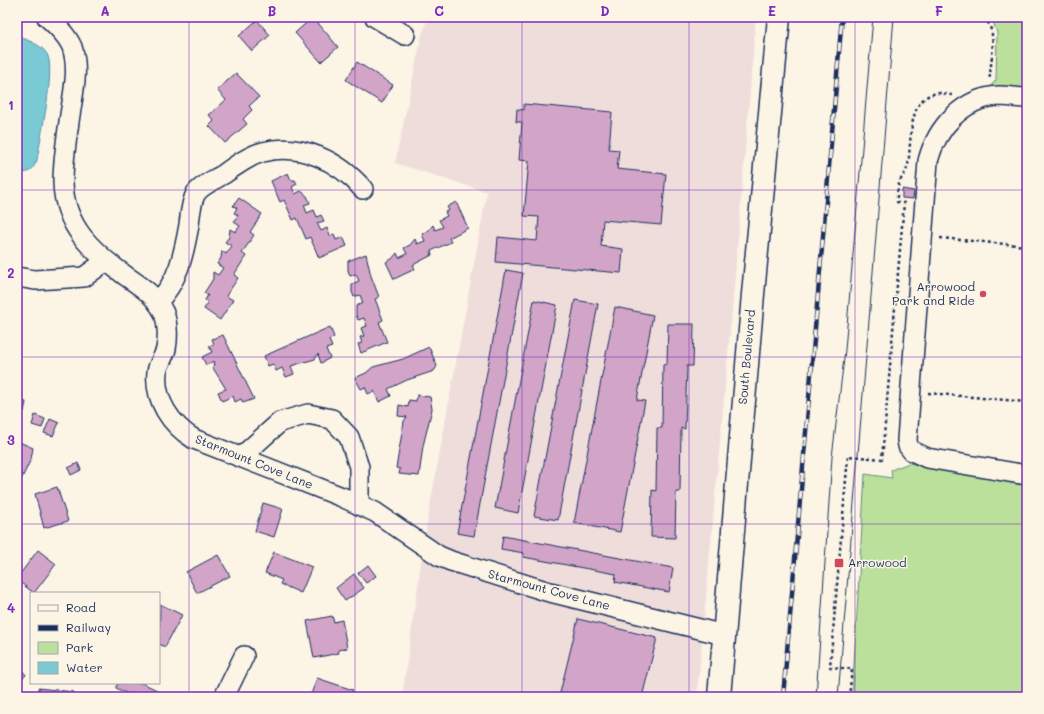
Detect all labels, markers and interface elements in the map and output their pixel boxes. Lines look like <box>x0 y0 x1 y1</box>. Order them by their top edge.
text: A <box>100 2 110 19</box>
text: B <box>268 2 277 19</box>
text: C <box>434 2 444 19</box>
text: D <box>600 2 610 19</box>
text: E <box>768 2 776 19</box>
text: F <box>935 2 943 19</box>
text: 1 <box>8 96 14 113</box>
text: 2 <box>7 264 15 281</box>
place label: Arrowood Park and Ride <box>892 278 975 308</box>
marker: Arrowood Park and Ride <box>978 289 988 299</box>
street label: South Boulevard <box>734 308 758 405</box>
street label: Starmount Cove Lane <box>193 430 316 492</box>
text: 3 <box>7 431 15 448</box>
place label: Arrowood <box>848 554 907 570</box>
marker: Arrowood <box>833 557 845 569</box>
street label: Starmount Cove Lane <box>486 565 612 613</box>
legend <box>30 592 160 684</box>
text: 4 <box>7 599 15 616</box>
text: Road <box>66 599 96 615</box>
text: Railway <box>66 619 111 635</box>
text: Park <box>66 639 93 655</box>
text: Water <box>66 659 103 675</box>

